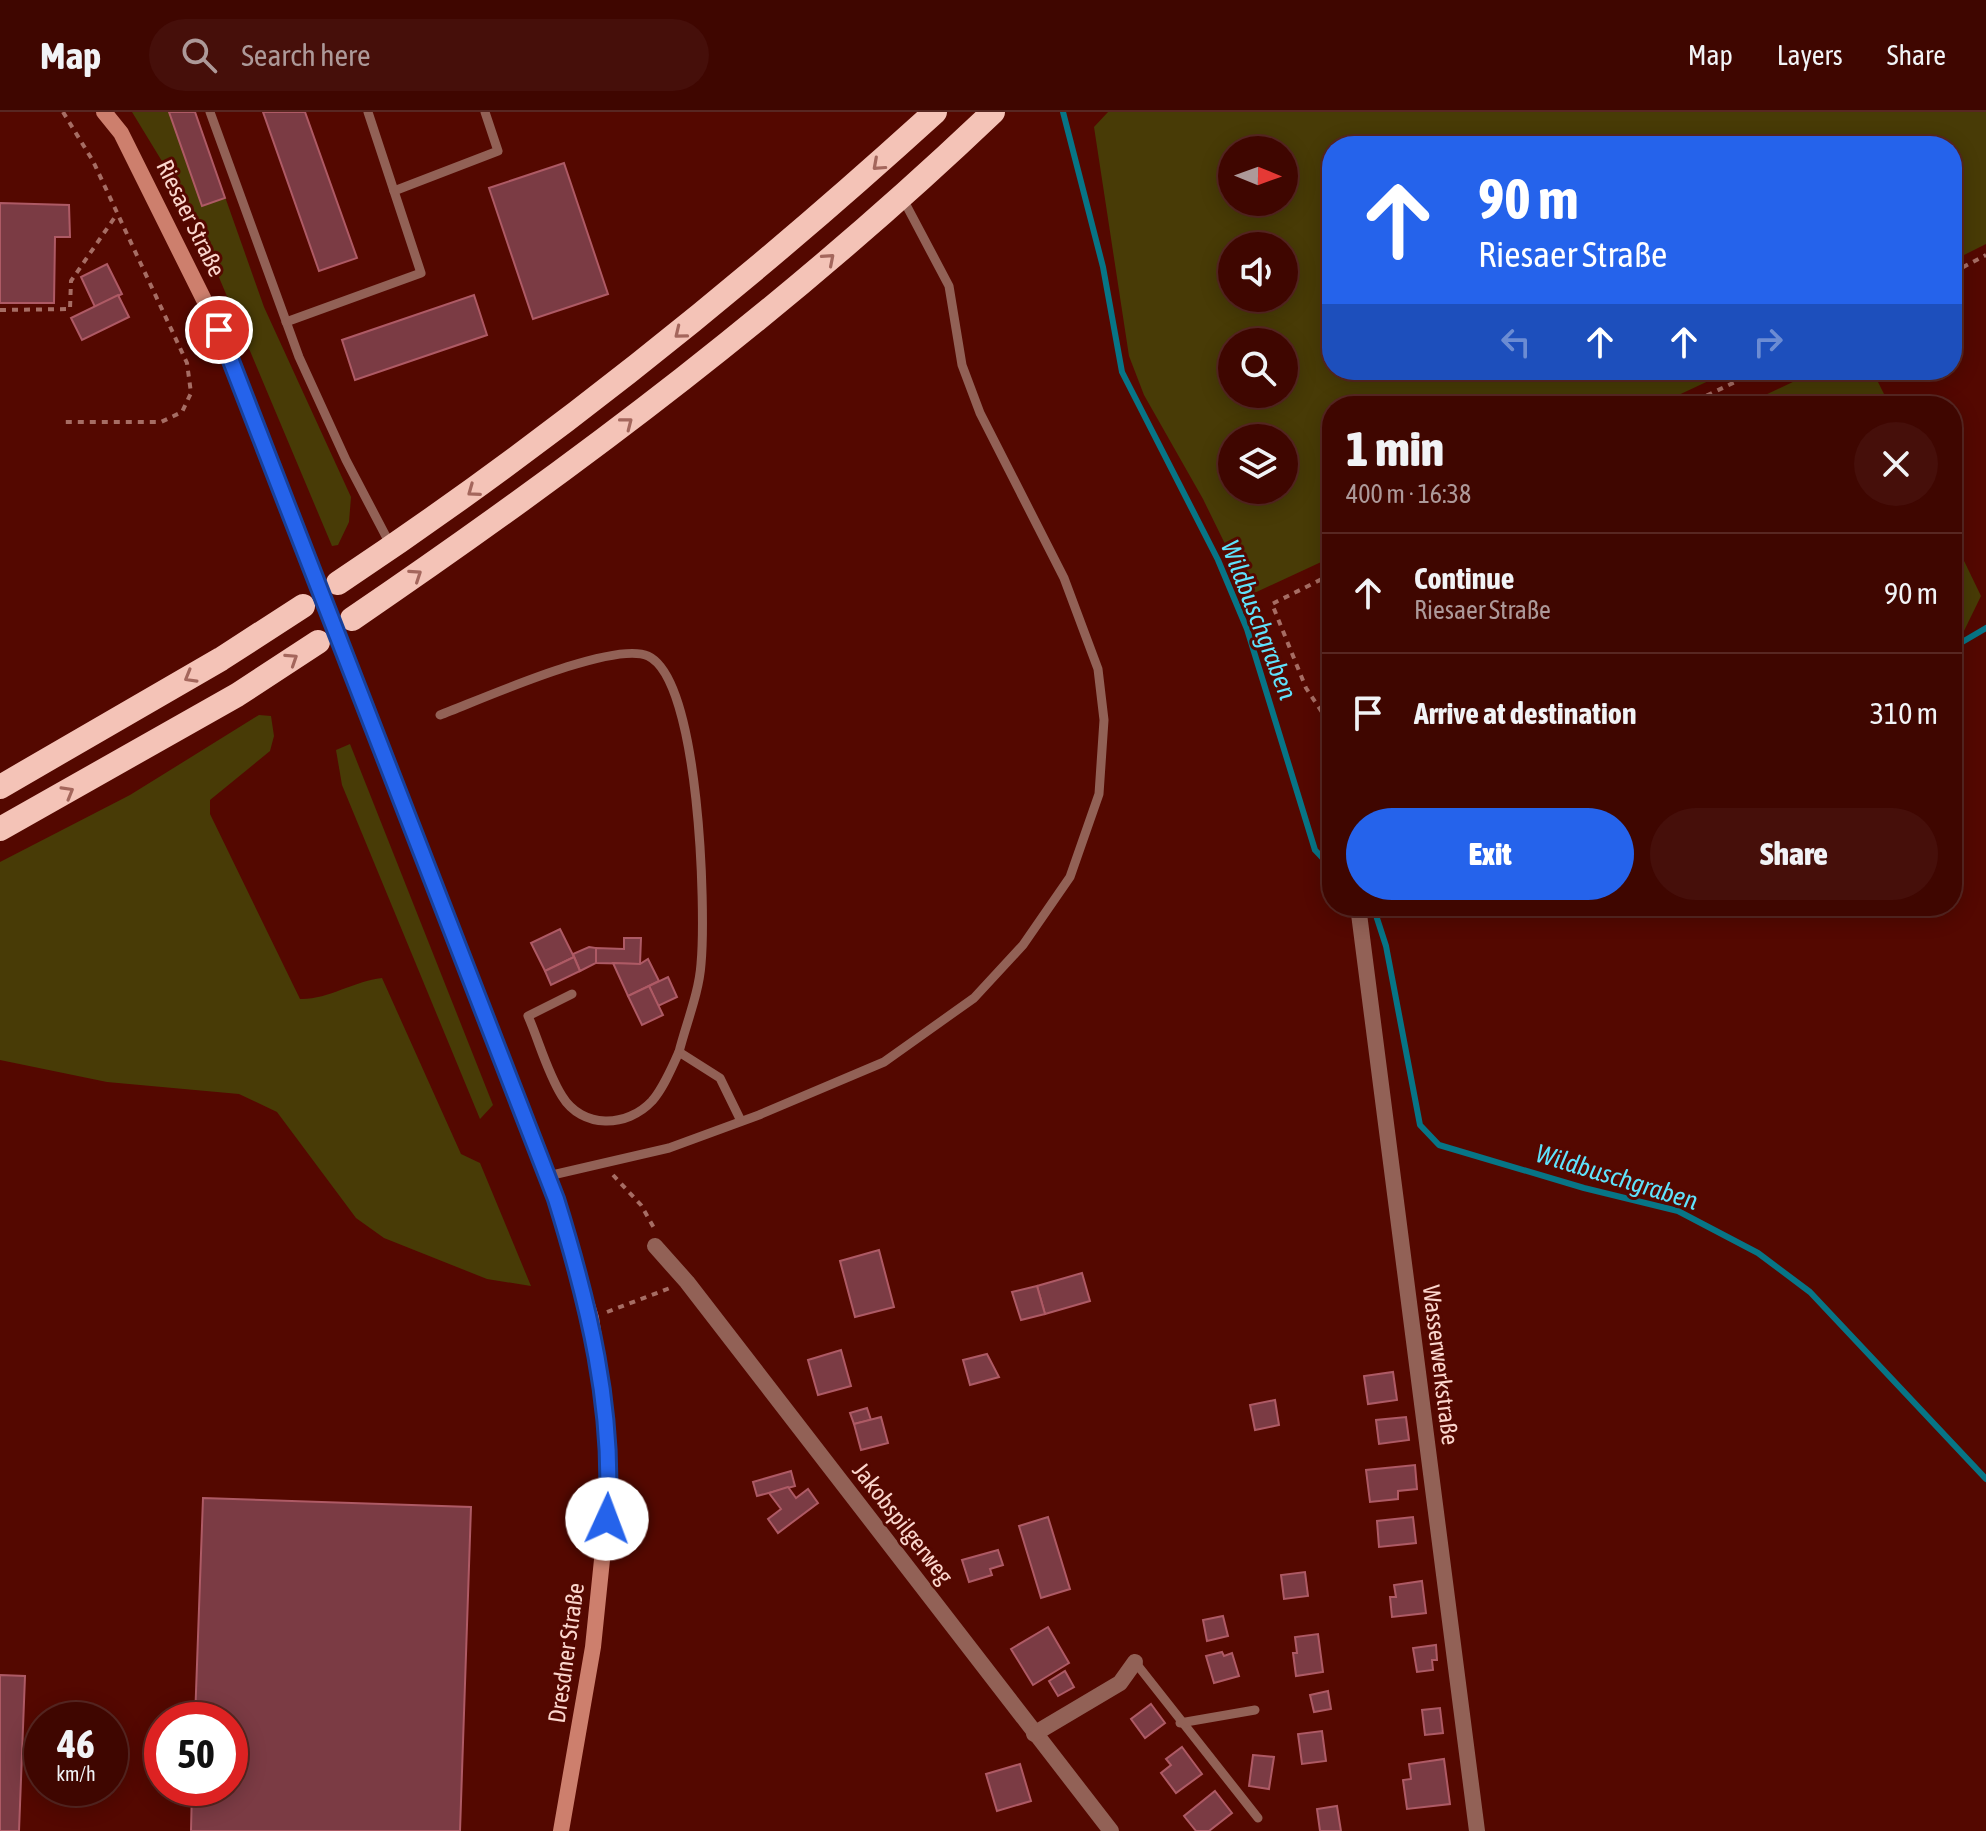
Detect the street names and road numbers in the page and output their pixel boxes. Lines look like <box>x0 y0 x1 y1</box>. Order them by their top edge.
street label: Riesaer Straße <box>151 155 231 281</box>
street label: Wasserwerkstraße <box>1418 1284 1464 1446</box>
street label: Jakobspilgerweg <box>847 1457 959 1589</box>
street label: Dresdner Straße <box>543 1581 589 1725</box>

